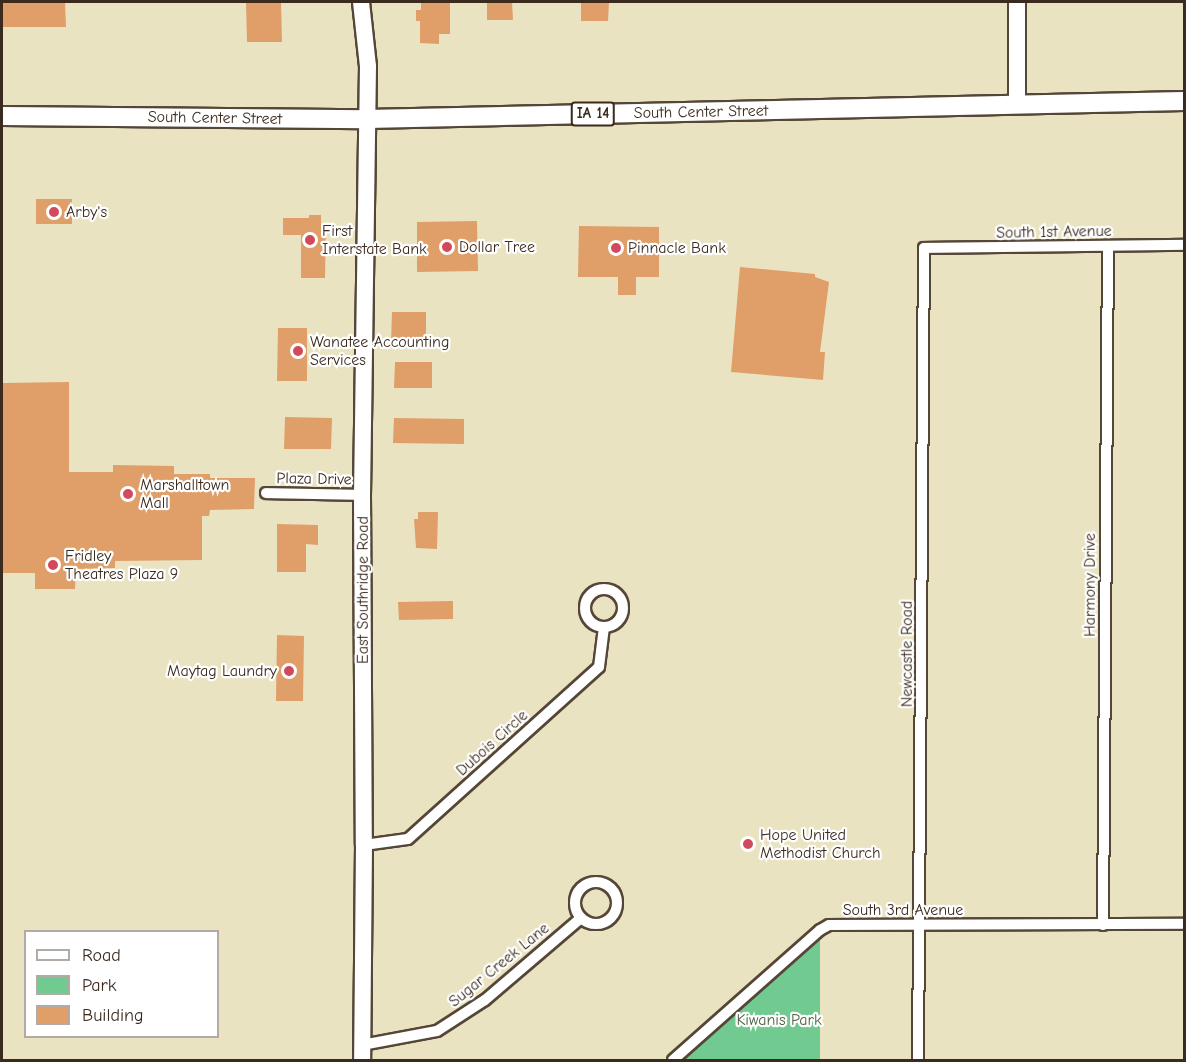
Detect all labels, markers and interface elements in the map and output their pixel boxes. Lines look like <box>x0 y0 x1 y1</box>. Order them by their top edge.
street label: South Center Street <box>634 101 768 123</box>
road number: IA 14 <box>570 102 616 126</box>
street label: South Center Street <box>148 107 282 129</box>
place label: Arby's <box>66 202 107 222</box>
marker: Arby's <box>47 205 61 219</box>
place label: First Interstate Bank <box>322 221 427 259</box>
street label: South 1st Avenue <box>996 221 1112 243</box>
marker: First Interstate Bank <box>303 233 317 247</box>
place label: Dollar Tree <box>459 237 535 257</box>
place label: Pinnacle Bank <box>628 238 726 258</box>
marker: Dollar Tree <box>440 240 454 254</box>
marker: Pinnacle Bank <box>609 241 623 255</box>
place label: Wanatee Accounting Services <box>310 332 449 370</box>
marker: Wanatee Accounting Services <box>291 344 305 358</box>
street label: Plaza Drive <box>276 469 352 489</box>
place label: Marshalltown Mall <box>140 475 229 513</box>
marker: Marshalltown Mall <box>121 487 135 501</box>
street label: East Southridge Road <box>353 516 373 664</box>
street label: Harmony Drive <box>1080 533 1100 637</box>
place label: Fridley Theatres Plaza 9 <box>65 546 178 584</box>
marker: Fridley Theatres Plaza 9 <box>46 558 60 572</box>
street label: Newcastle Road <box>897 601 917 707</box>
place label: Maytag Laundry <box>167 661 277 681</box>
marker: Maytag Laundry <box>282 664 296 678</box>
street label: Dubois Circle <box>452 706 532 780</box>
place label: Hope United Methodist Church <box>760 825 880 863</box>
marker: Hope United Methodist Church <box>741 837 755 851</box>
street label: South 3rd Avenue <box>843 900 963 920</box>
street label: Sugar Creek Lane <box>445 919 553 1011</box>
legend <box>24 930 219 1038</box>
text: Road <box>82 945 121 966</box>
text: Park <box>82 975 116 996</box>
text: Building <box>82 1005 144 1026</box>
park label: Kiwanis Park <box>736 1010 822 1030</box>

